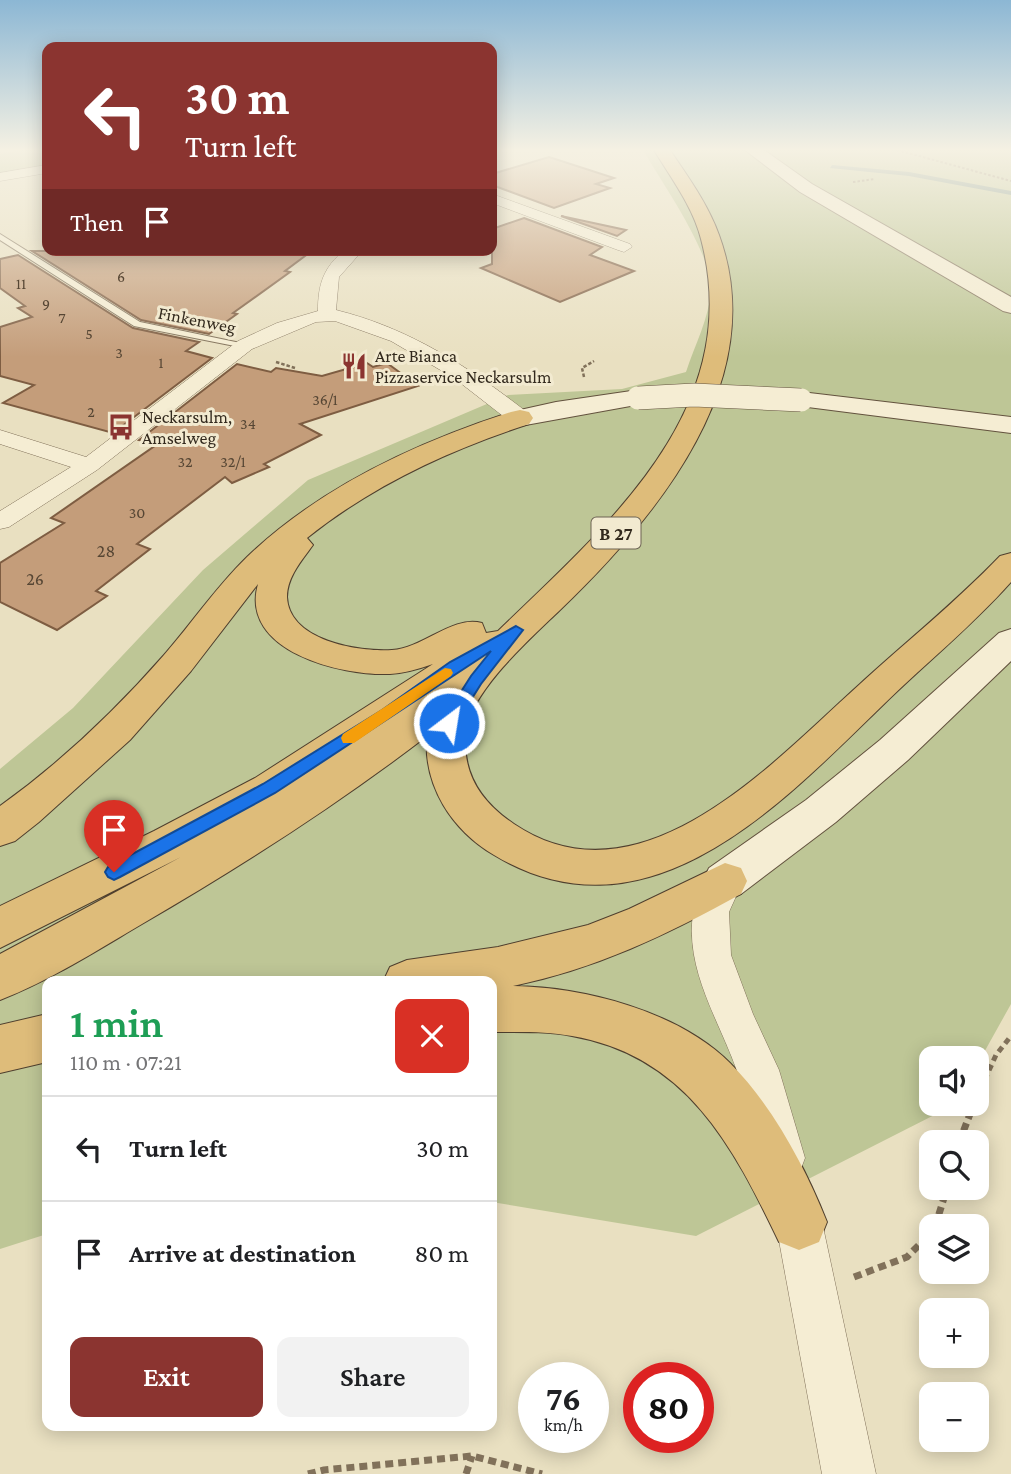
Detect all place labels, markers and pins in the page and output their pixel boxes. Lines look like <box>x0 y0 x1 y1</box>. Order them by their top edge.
place label: Arte Bianca Pizzaservice Neckarsulm <box>375 346 552 387</box>
restaurant icon: Arte Bianca Pizzaservice Neckarsulm <box>339 351 369 381</box>
place label: Neckarsulm, Amselweg <box>142 407 232 448</box>
bus stop icon: Neckarsulm, Amselweg <box>106 412 136 442</box>
pin <box>84 800 144 872</box>

